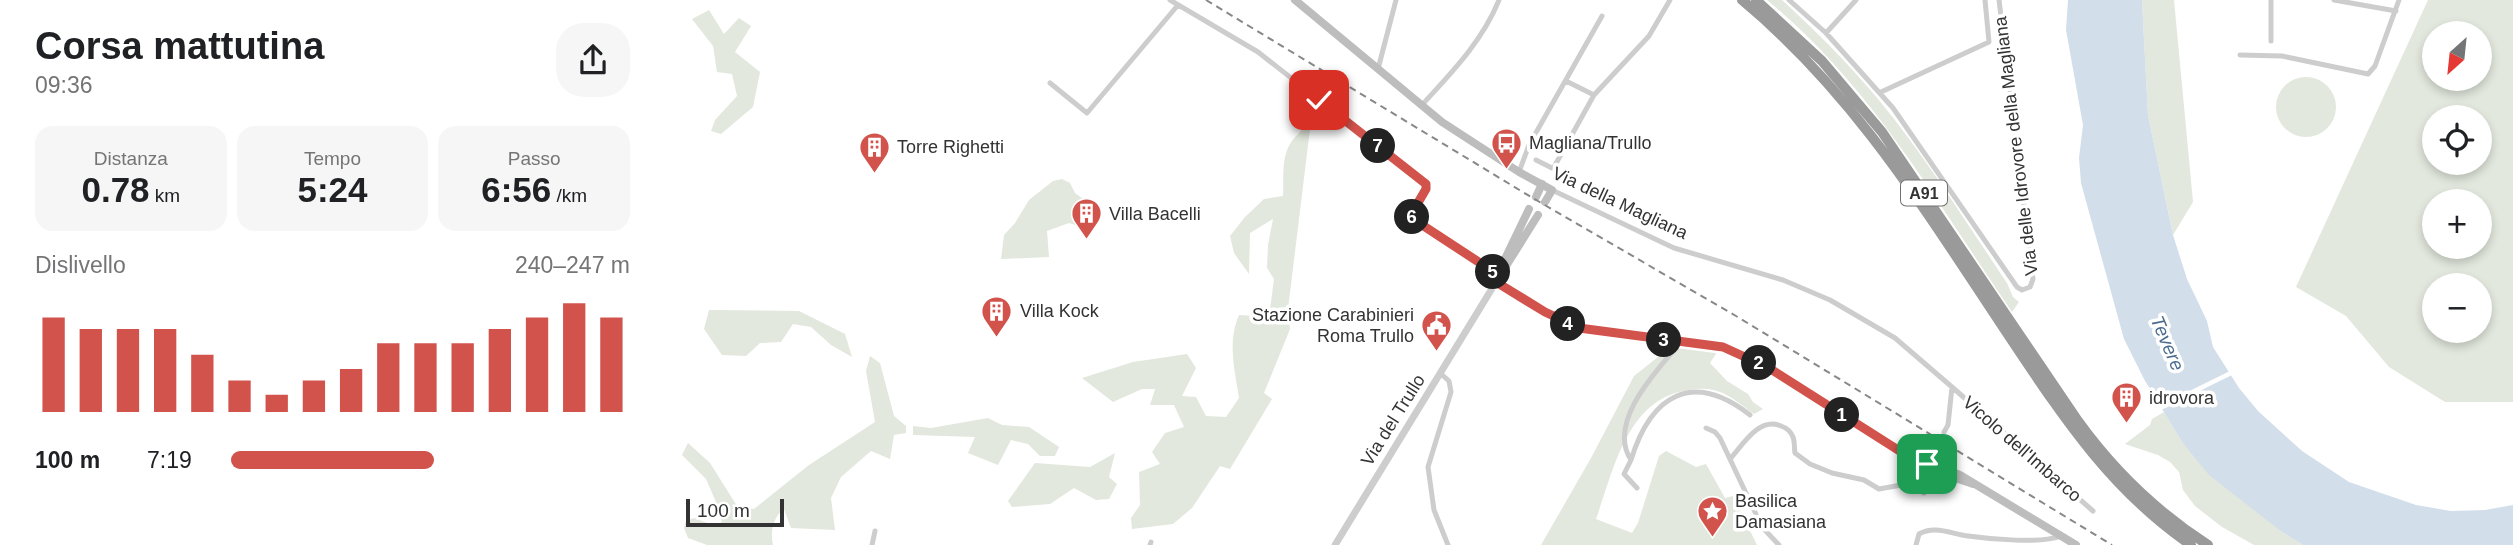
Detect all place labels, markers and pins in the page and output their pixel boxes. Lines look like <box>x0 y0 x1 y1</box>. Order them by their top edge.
pin <box>1289 70 1349 130</box>
bus stop icon: Magliana/Trullo <box>1489 126 1523 170</box>
pin: 7 <box>1361 128 1395 164</box>
building icon: Torre Righetti <box>857 130 891 174</box>
place label: Magliana/Trullo <box>1529 133 1651 153</box>
place label: Torre Righetti <box>897 137 1004 157</box>
building icon: Villa Bacelli <box>1069 197 1103 241</box>
pin: 6 <box>1395 200 1429 234</box>
place label: Villa Bacelli <box>1109 204 1201 224</box>
pin: 5 <box>1475 254 1511 290</box>
building icon: Villa Kock <box>980 294 1014 338</box>
place label: Villa Kock <box>1020 301 1100 321</box>
place label: Stazione Carabinieri Roma Trullo <box>1252 305 1414 346</box>
pin: 4 <box>1551 306 1585 342</box>
public building icon: Stazione Carabinieri Roma Trullo <box>1420 308 1454 352</box>
pin: 3 <box>1647 322 1681 358</box>
pin: 2 <box>1741 346 1777 380</box>
building icon: idrovora <box>2109 381 2143 425</box>
place label: idrovora <box>2149 388 2215 408</box>
pin: 1 <box>1825 398 1859 432</box>
pin <box>1897 434 1957 494</box>
place label: Basilica Damasiana <box>1735 491 1827 532</box>
place icon: Basilica Damasiana <box>1695 494 1729 538</box>

